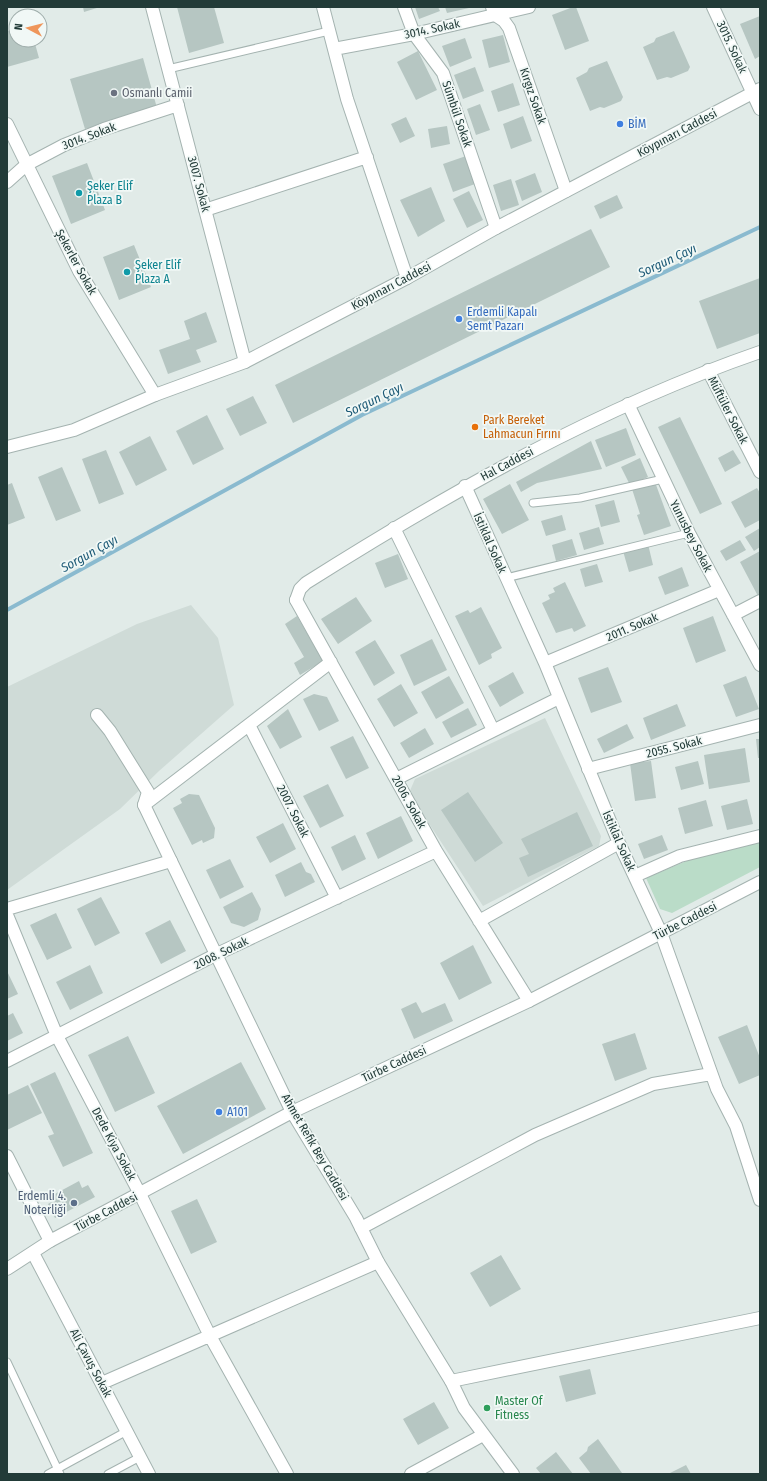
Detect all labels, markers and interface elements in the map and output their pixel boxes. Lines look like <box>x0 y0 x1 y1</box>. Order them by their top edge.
north arrow <box>8 8 48 48</box>
street label: 3014. Sokak <box>403 16 461 42</box>
street label: 3015. Sokak <box>714 19 750 76</box>
text: N <box>12 23 25 31</box>
street label: Kırgız Sokak <box>517 66 549 126</box>
street label: Sümbül Sokak <box>439 79 475 149</box>
place label: Osmanlı Camii <box>122 86 192 100</box>
marker: Osmanlı Camii <box>109 88 119 98</box>
street label: Köypınarı Caddesi <box>635 106 719 160</box>
place label: BİM <box>628 116 646 131</box>
street label: 3014. Sokak <box>60 119 118 153</box>
marker: BİM <box>615 119 625 129</box>
street label: 3007. Sokak <box>185 155 213 214</box>
place label: Şeker Elif Plaza B <box>87 179 134 207</box>
marker: Şeker Elif Plaza B <box>74 188 84 198</box>
street label: Şekerler Sokak <box>52 227 100 298</box>
water label: Sorgun Çayı <box>635 240 699 281</box>
place label: Şeker Elif Plaza A <box>135 258 182 286</box>
street label: Köypınarı Caddesi <box>349 259 433 313</box>
marker: Şeker Elif Plaza A <box>122 267 132 277</box>
place label: Erdemli Kapalı Semt Pazarı <box>467 305 537 333</box>
marker: Erdemli Kapalı Semt Pazarı <box>454 314 464 324</box>
street label: Müftüler Sokak <box>705 374 751 446</box>
water label: Sorgun Çayı <box>342 379 406 420</box>
place label: Park Bereket Lahmacun Fırını <box>483 413 560 441</box>
marker: Park Bereket Lahmacun Fırını <box>470 422 480 432</box>
street label: Hal Caddesi <box>478 444 536 484</box>
street label: Yunusbey Sokak <box>667 498 715 575</box>
street label: İstiklal Sokak <box>470 510 511 576</box>
water label: Sorgun Çayı <box>57 532 120 576</box>
street label: 2011. Sokak <box>604 610 660 644</box>
street label: 2055. Sokak <box>645 733 704 761</box>
street label: 2006. Sokak <box>389 773 429 831</box>
street label: 2007. Sokak <box>274 782 312 840</box>
street label: İstiklal Sokak <box>599 808 640 874</box>
street label: Türbe Caddesi <box>651 899 719 943</box>
street label: 2008. Sokak <box>192 934 251 972</box>
street label: Türbe Caddesi <box>360 1043 428 1085</box>
street label: Ahmet Refik Bey Caddesi <box>279 1091 351 1203</box>
street label: Dede Kiya Sokak <box>89 1105 139 1183</box>
place label: A101 <box>227 1105 248 1119</box>
marker: A101 <box>214 1107 224 1117</box>
place label: Erdemli 4. Noterliği <box>18 1189 66 1217</box>
street label: Türbe Caddesi <box>72 1190 140 1234</box>
marker: Erdemli 4. Noterliği <box>69 1198 79 1208</box>
street label: Ali Çavuş Sokak <box>67 1326 115 1400</box>
place label: Master Of Fitness <box>495 1394 544 1422</box>
marker: Master Of Fitness <box>482 1403 492 1413</box>

